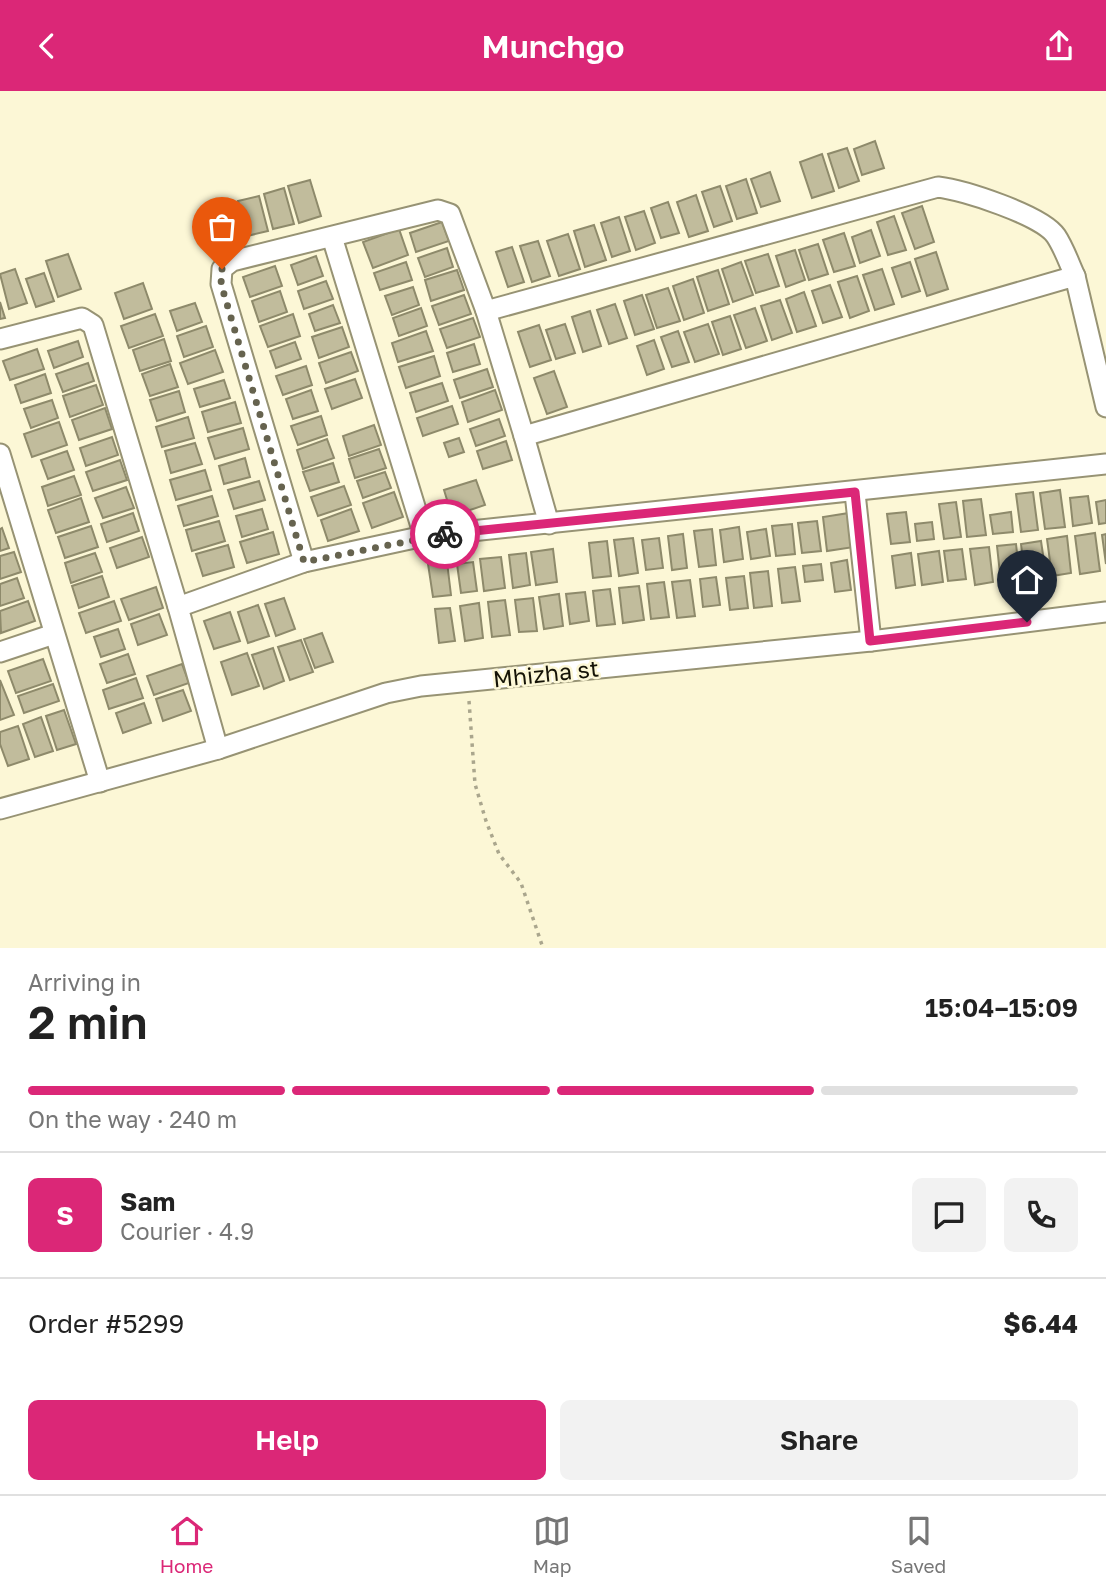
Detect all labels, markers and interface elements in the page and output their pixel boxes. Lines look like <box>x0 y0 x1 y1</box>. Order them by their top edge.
icon: back <box>28 27 66 65</box>
text: Munchgo <box>482 27 624 65</box>
icon: share <box>1040 27 1078 65</box>
pin <box>192 197 252 269</box>
icon: bag <box>203 208 241 246</box>
courier <box>410 499 480 569</box>
icon: bike <box>426 515 464 553</box>
pin <box>997 550 1057 622</box>
icon: home <box>1008 561 1046 599</box>
street label: Mhizha st <box>492 654 600 692</box>
text: Arriving in <box>28 968 141 996</box>
text: 15:04–15:09 <box>925 992 1078 1023</box>
text: 2 min <box>28 994 148 1049</box>
text: On the way · 240 m <box>28 1105 237 1133</box>
button: chat <box>912 1178 986 1252</box>
button: phone <box>1004 1178 1078 1252</box>
text: Sam <box>120 1186 175 1217</box>
text: S <box>56 1200 74 1231</box>
text: Courier · 4.9 <box>120 1217 254 1245</box>
text: Order #5299 <box>28 1308 184 1339</box>
text: $6.44 <box>1003 1308 1078 1339</box>
button: Help <box>28 1400 546 1480</box>
button: Share <box>560 1400 1078 1480</box>
tab: Home <box>160 1512 213 1577</box>
tab: Map <box>533 1512 571 1577</box>
tab: Saved <box>891 1512 946 1577</box>

